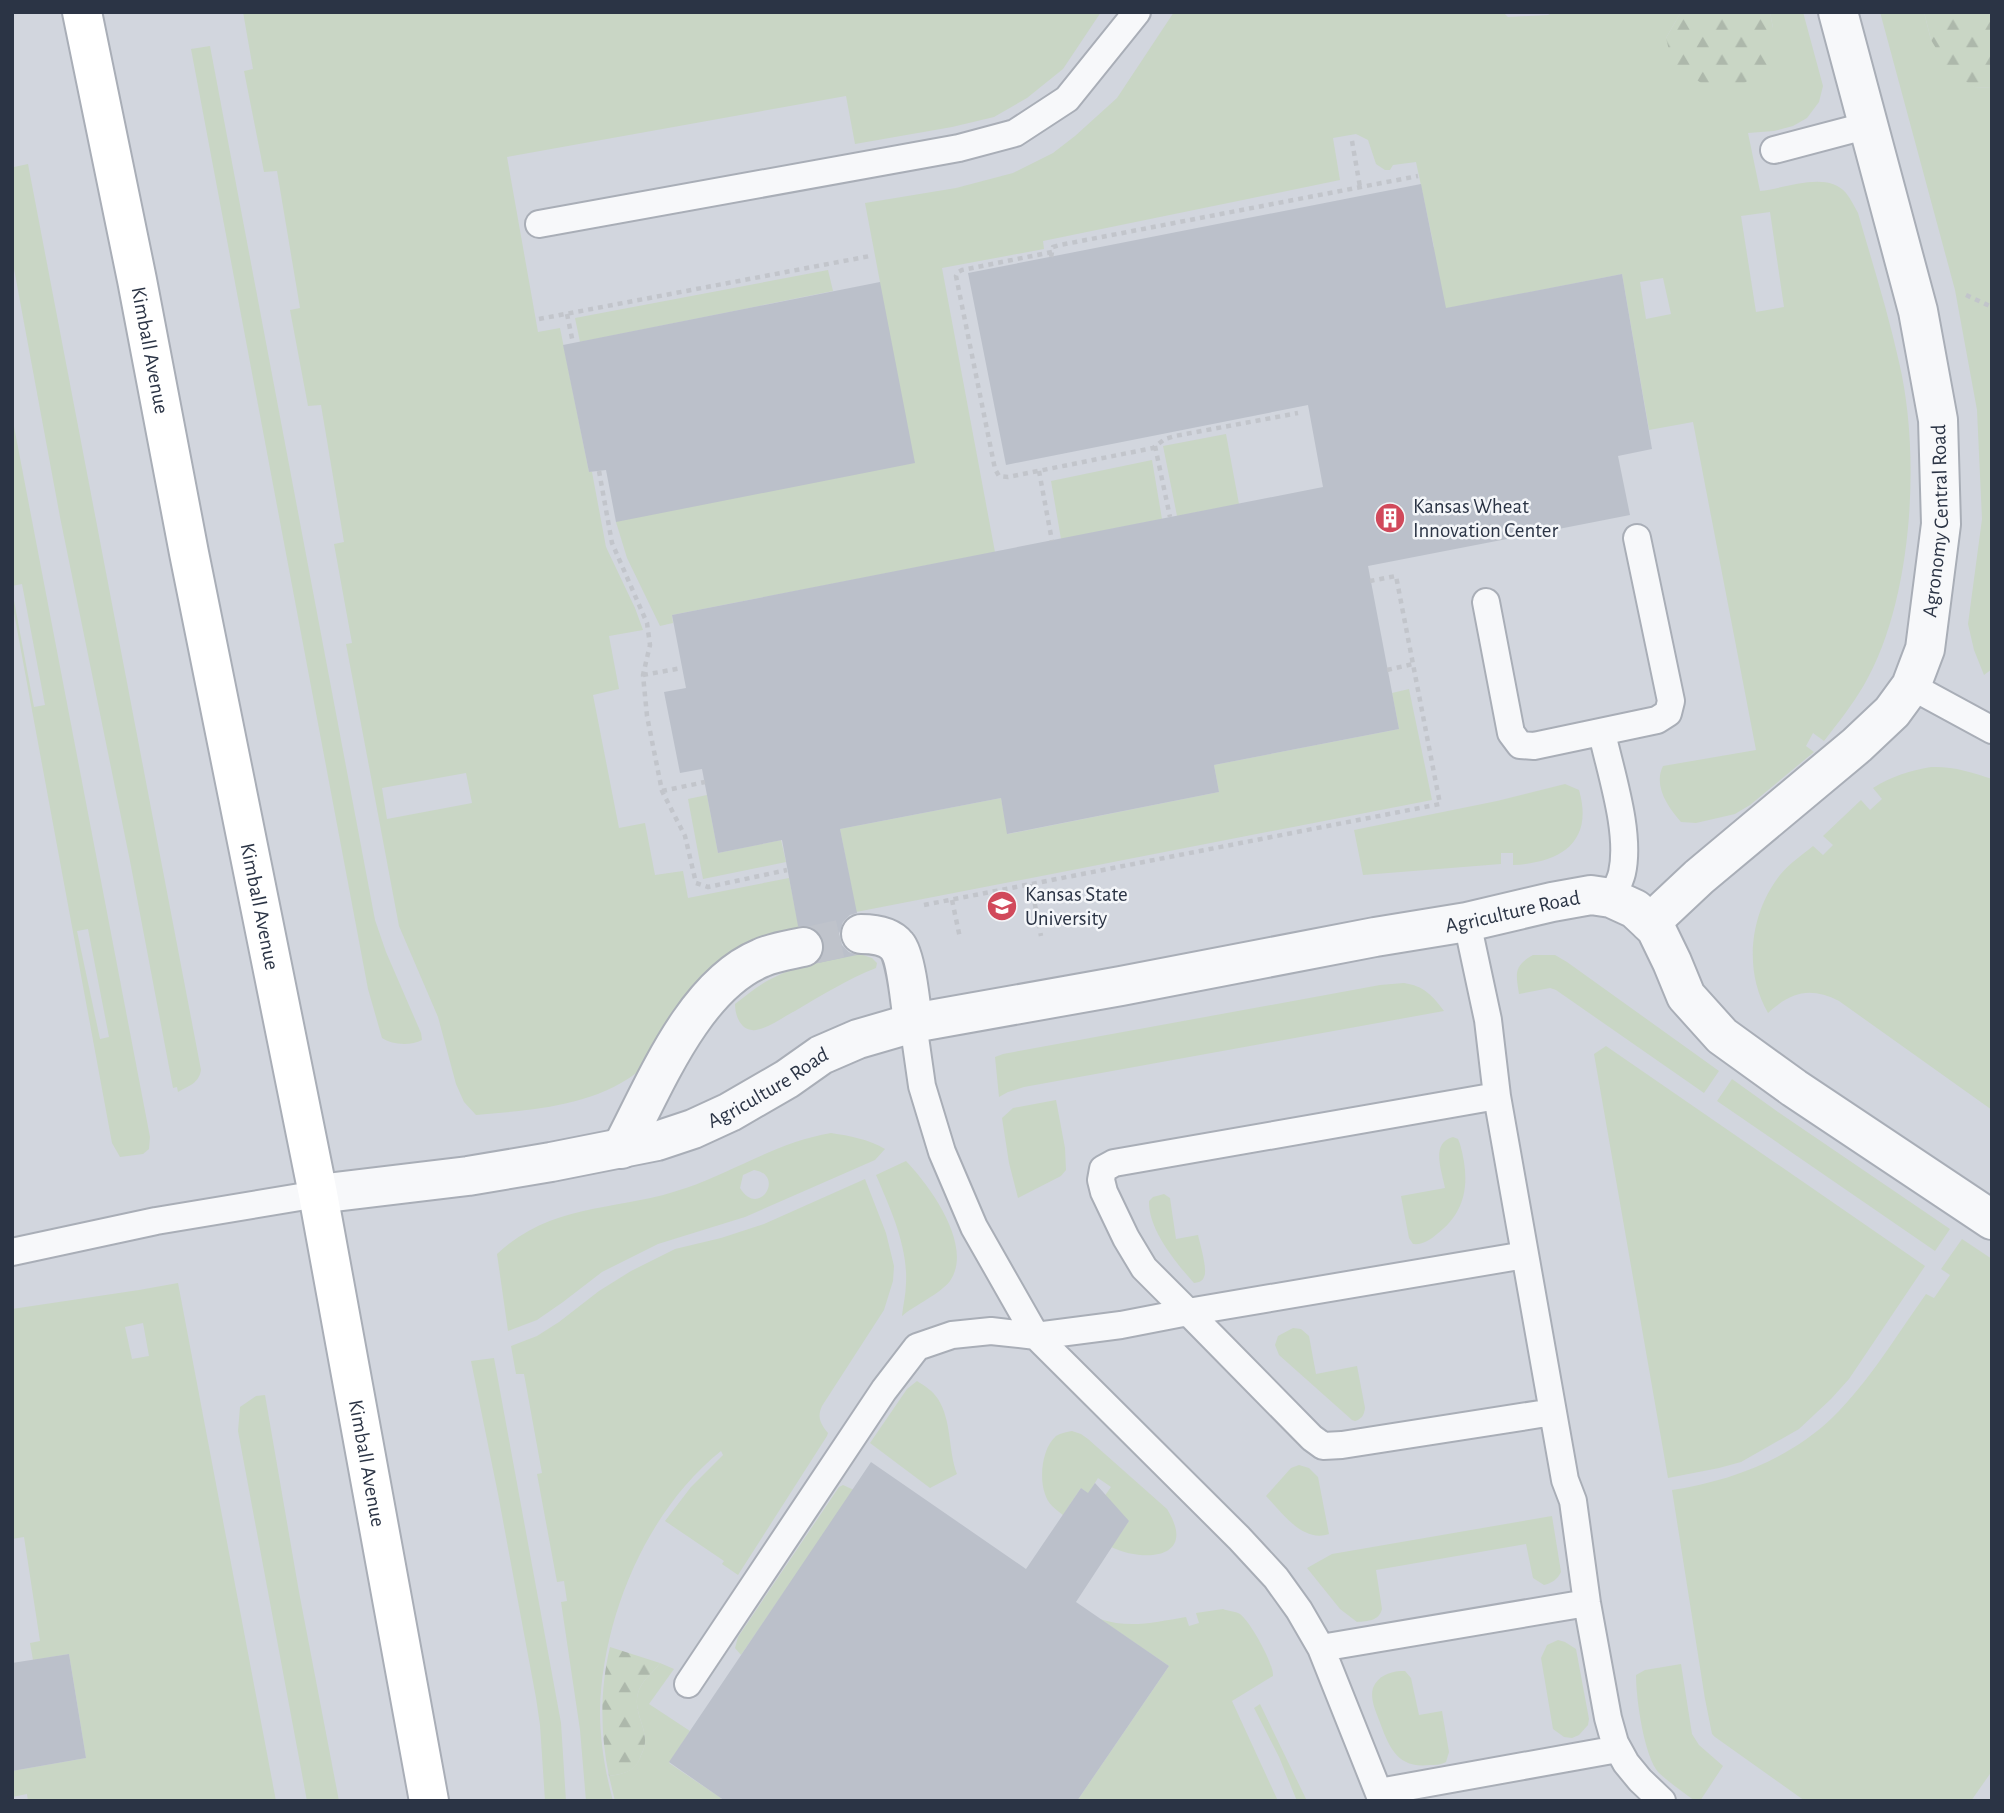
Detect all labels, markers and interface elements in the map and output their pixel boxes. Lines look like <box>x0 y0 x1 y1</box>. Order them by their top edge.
street label: Kimball Avenue <box>127 285 172 416</box>
street label: Agronomy Central Road <box>1919 424 1952 618</box>
place label: Kansas Wheat Innovation Center <box>1413 496 1558 541</box>
building icon: Kansas Wheat Innovation Center <box>1373 501 1407 535</box>
street label: Kimball Avenue <box>237 841 283 972</box>
place label: Kansas State University <box>1025 884 1128 929</box>
street label: Agriculture Road <box>1444 887 1582 936</box>
school or university icon: Kansas State University <box>985 889 1019 923</box>
street label: Agriculture Road <box>704 1043 831 1132</box>
street label: Kimball Avenue <box>345 1398 389 1529</box>

